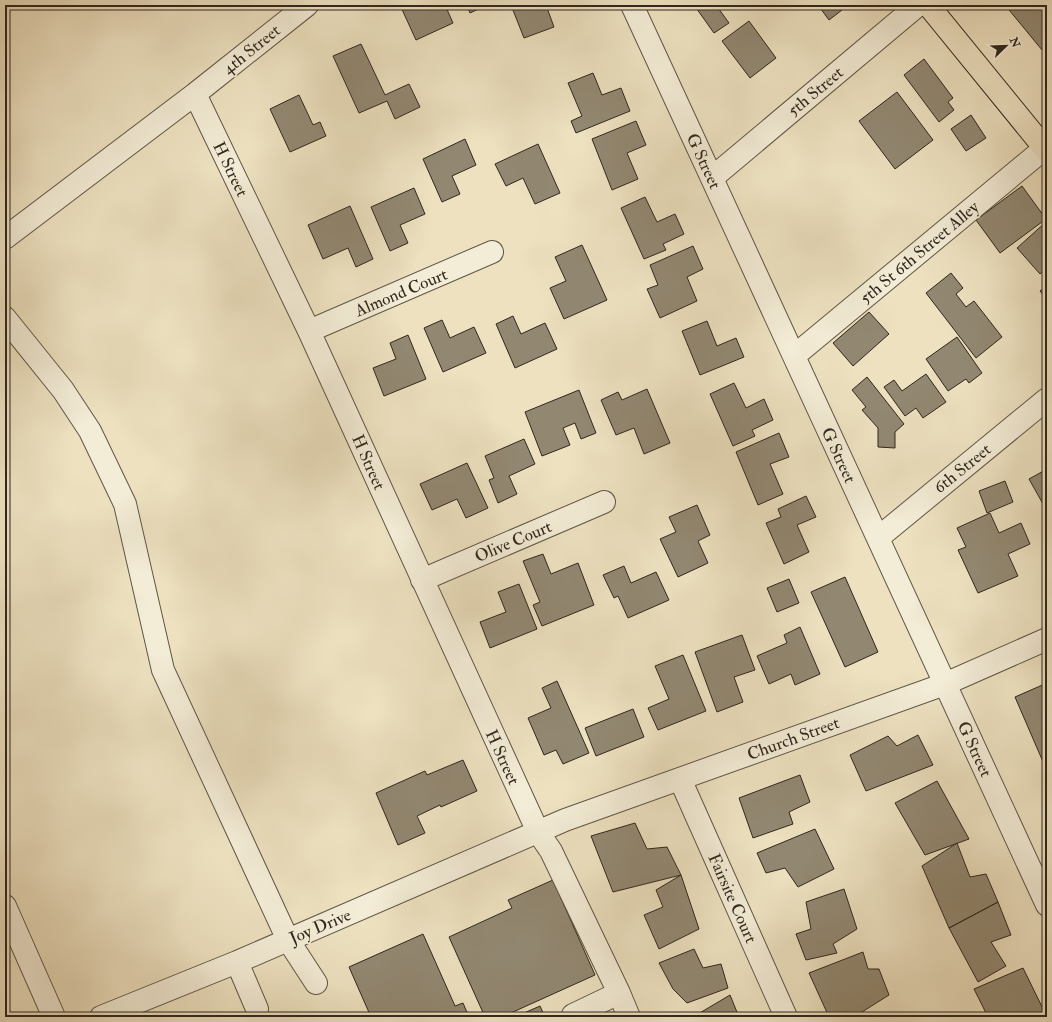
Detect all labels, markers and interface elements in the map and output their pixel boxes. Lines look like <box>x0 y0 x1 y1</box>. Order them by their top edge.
street label: 4th Street <box>218 19 285 79</box>
north arrow <box>986 26 1026 66</box>
text: N <box>1006 34 1023 50</box>
street label: 5th Street <box>783 62 848 121</box>
street label: G Street <box>682 130 726 193</box>
street label: H Street <box>208 138 253 201</box>
street label: 5th St 6th Street Alley <box>855 196 984 309</box>
street label: Almond Court <box>351 263 451 322</box>
street label: G Street <box>817 424 861 487</box>
street label: H Street <box>347 431 390 494</box>
street label: 6th Street <box>929 439 996 498</box>
street label: Olive Court <box>471 516 555 567</box>
street label: Church Street <box>744 712 843 765</box>
street label: G Street <box>953 718 997 781</box>
street label: H Street <box>481 726 525 789</box>
street label: Fairsite Court <box>703 850 762 947</box>
street label: Joy Drive <box>285 904 354 950</box>

